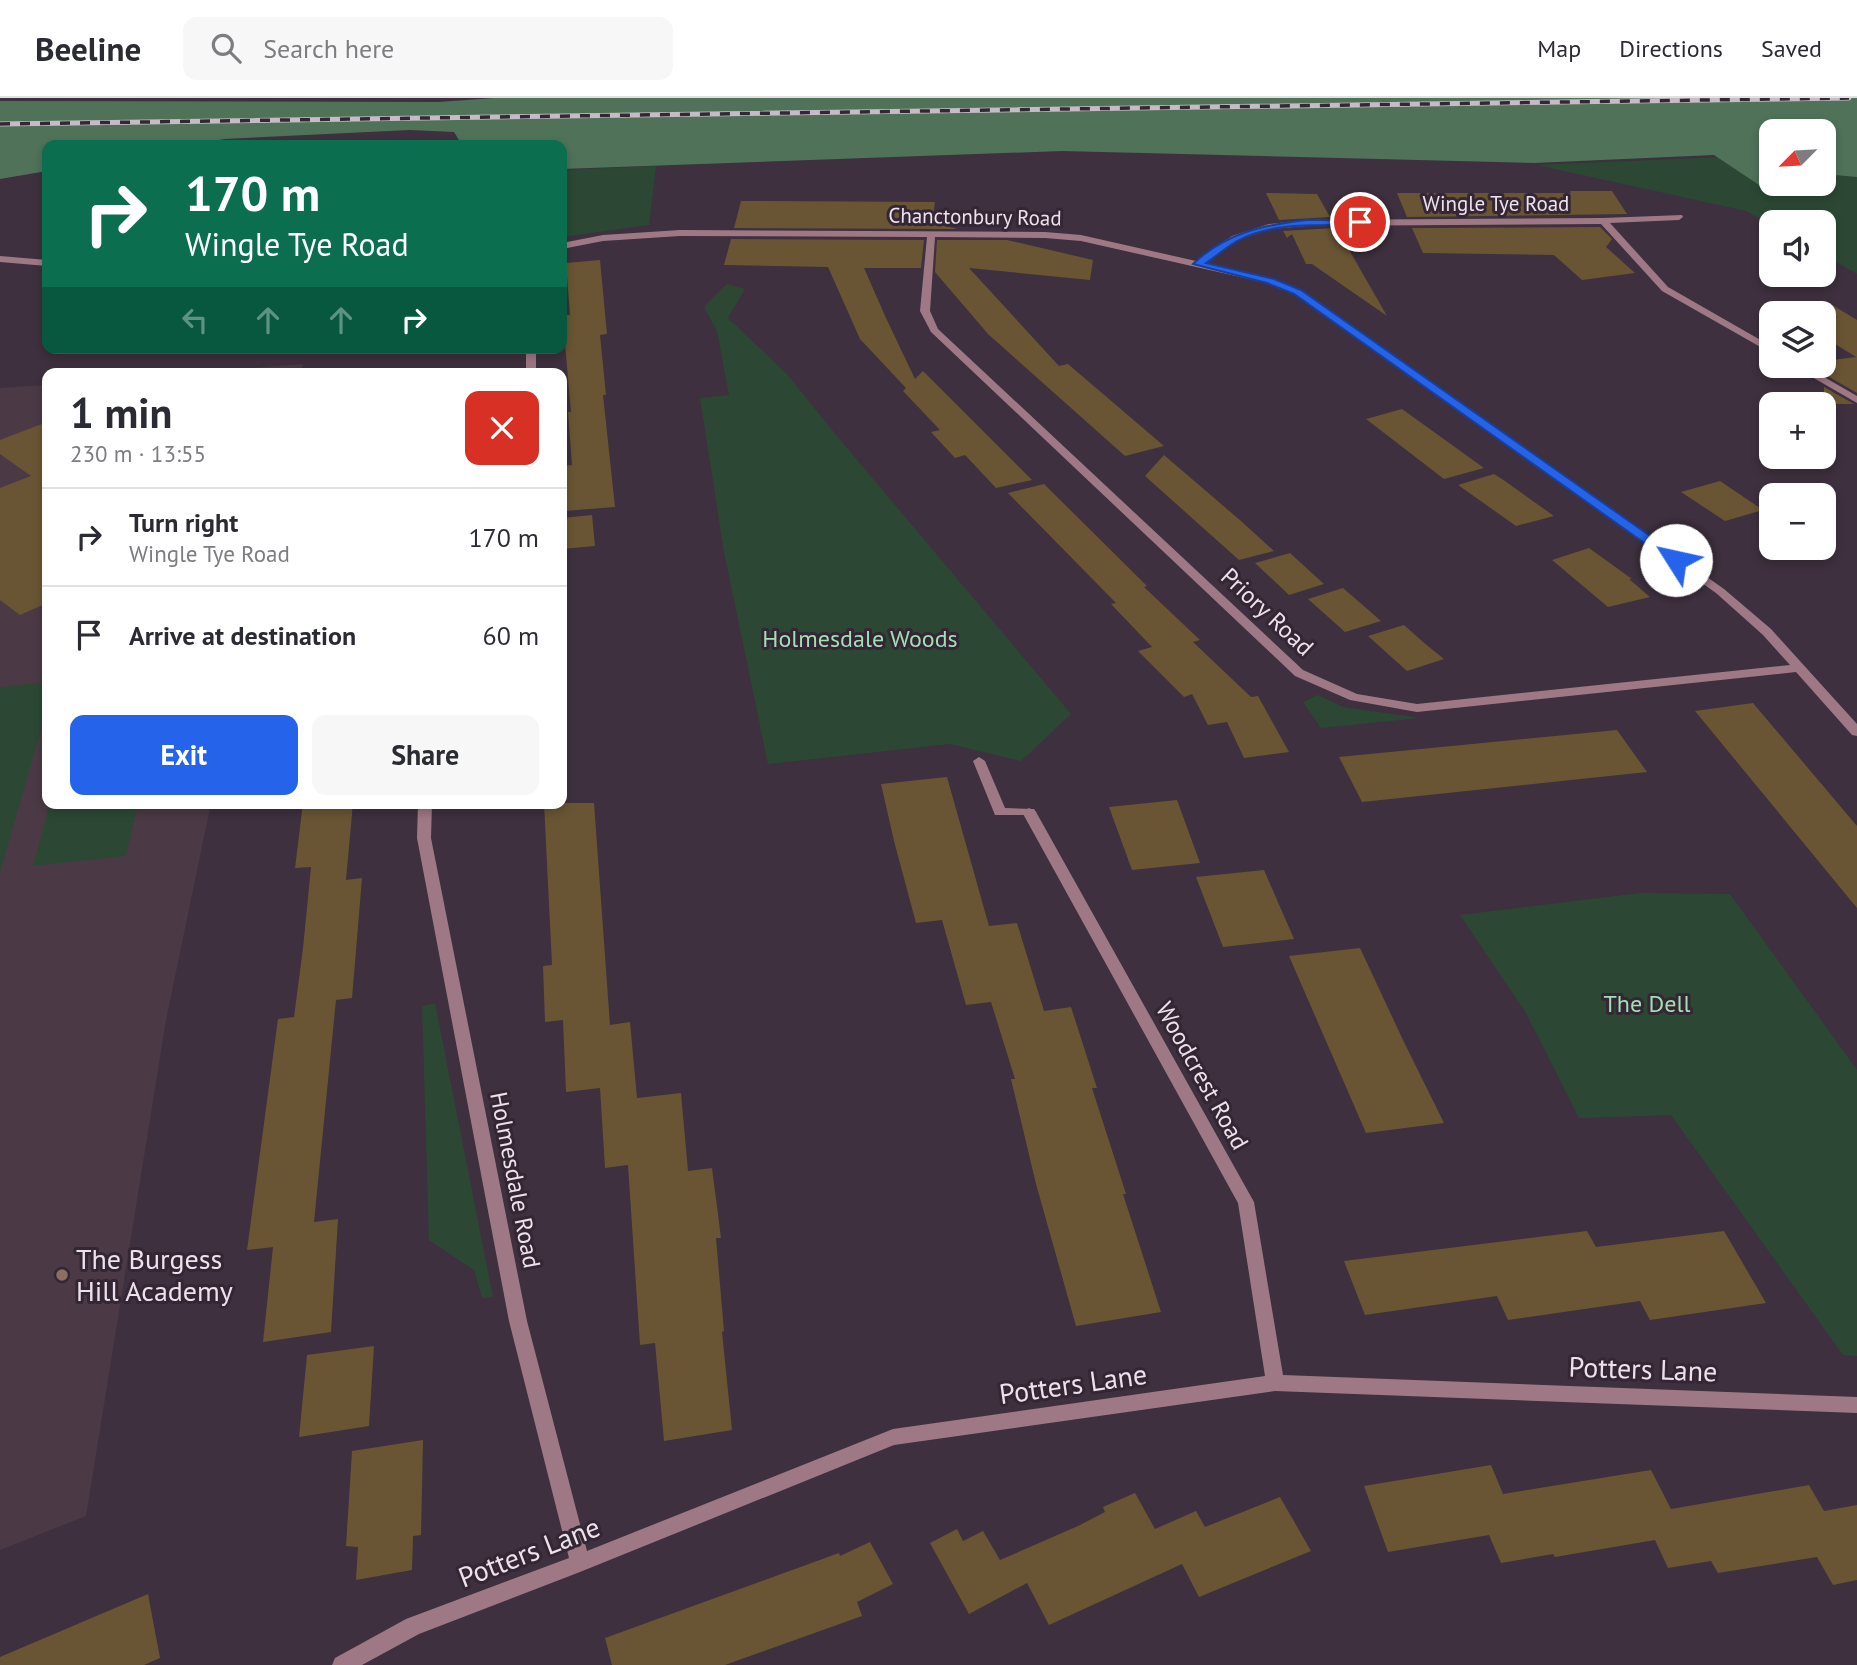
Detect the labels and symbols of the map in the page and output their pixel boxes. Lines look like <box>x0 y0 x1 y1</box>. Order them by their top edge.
north arrow <box>1759 119 1836 196</box>
street label: Wingle Tye Road <box>1423 190 1569 217</box>
pin <box>1330 192 1390 252</box>
street label: Chanctonbury Road <box>888 201 1062 232</box>
position arrow <box>1639 523 1713 597</box>
street label: Priory Road <box>1214 561 1320 662</box>
park label: Holmesdale Woods <box>762 623 958 654</box>
park label: The Dell <box>1604 988 1690 1019</box>
street label: Woodcrest Road <box>1149 996 1256 1155</box>
street label: Holmesdale Road <box>483 1089 548 1271</box>
place label: The Burgess Hill Academy <box>76 1240 233 1309</box>
marker: The Burgess Hill Academy <box>54 1267 70 1283</box>
street label: Potters Lane <box>1568 1347 1718 1390</box>
street label: Potters Lane <box>997 1355 1149 1412</box>
street label: Potters Lane <box>453 1508 605 1595</box>

